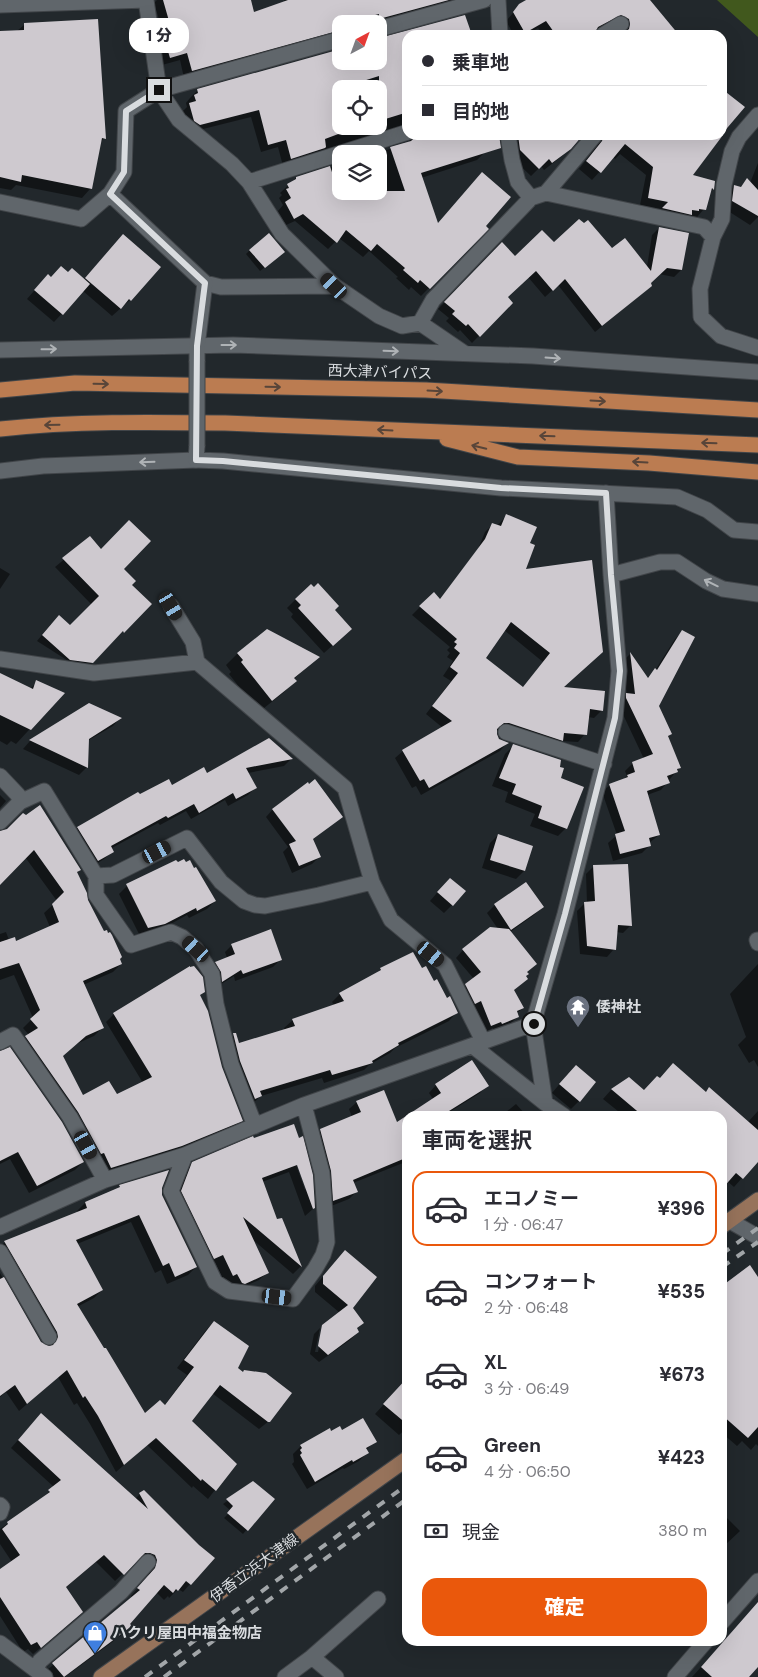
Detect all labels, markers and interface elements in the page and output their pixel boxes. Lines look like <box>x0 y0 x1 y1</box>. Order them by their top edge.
north arrow <box>332 15 388 70</box>
map controls <box>332 15 387 200</box>
callout: 1 分 <box>129 18 189 52</box>
text: 1 分 <box>146 25 172 46</box>
text: 乗車地 <box>452 50 509 75</box>
route end <box>148 79 170 101</box>
button: locate <box>332 80 387 135</box>
text: 目的地 <box>452 99 509 124</box>
button: layers <box>332 145 387 200</box>
car <box>317 270 350 302</box>
one-way arrow <box>220 340 236 350</box>
one-way arrow <box>40 344 56 354</box>
one-way arrow <box>383 346 399 355</box>
one-way arrow <box>545 353 561 362</box>
street label: 西大津バイパス <box>327 360 433 384</box>
one-way arrow <box>92 379 109 389</box>
one-way arrow <box>265 382 281 391</box>
one-way arrow <box>427 386 443 395</box>
one-way arrow <box>589 396 605 405</box>
one-way arrow <box>45 420 61 430</box>
one-way arrow <box>377 425 393 434</box>
one-way arrow <box>539 432 555 441</box>
one-way arrow <box>702 438 718 447</box>
one-way arrow <box>471 442 487 451</box>
one-way arrow <box>140 457 156 466</box>
one-way arrow <box>632 458 648 467</box>
one-way arrow <box>704 578 719 587</box>
car <box>156 589 185 623</box>
car <box>140 839 173 865</box>
car <box>179 933 212 965</box>
car <box>414 939 447 969</box>
temple icon: 倭神社 <box>565 994 591 1028</box>
place label: 倭神社 <box>596 997 641 1017</box>
route start <box>523 1013 545 1035</box>
text: 車両を選択 <box>422 1126 532 1155</box>
car <box>72 1128 99 1162</box>
icon: car <box>424 1186 469 1231</box>
text: エコノミー <box>484 1186 579 1211</box>
text: ¥396 <box>657 1196 705 1221</box>
text: 1 分 · 06:47 <box>484 1214 563 1235</box>
icon: car <box>424 1269 469 1314</box>
text: コンフォート <box>484 1269 597 1294</box>
text: ¥535 <box>657 1279 705 1304</box>
car <box>261 1288 292 1306</box>
text: 2 分 · 06:48 <box>484 1297 569 1318</box>
text: XL <box>484 1350 507 1375</box>
icon: car <box>424 1352 469 1397</box>
text: ¥673 <box>659 1362 705 1387</box>
text: 3 分 · 06:49 <box>484 1378 569 1399</box>
text: Green <box>484 1433 541 1458</box>
icon: car <box>424 1435 469 1480</box>
text: ¥423 <box>658 1445 705 1470</box>
text: 4 分 · 06:50 <box>484 1461 571 1482</box>
icon: cash <box>422 1517 450 1545</box>
text: 現金 <box>462 1520 500 1545</box>
text: 380 m <box>658 1520 707 1541</box>
street label: 伊香立浜大津線 <box>206 1529 302 1607</box>
button: 確定 <box>422 1578 707 1636</box>
shop icon: ハクリ屋田中福金物店 <box>82 1620 108 1654</box>
place label: ハクリ屋田中福金物店 <box>112 1623 262 1643</box>

